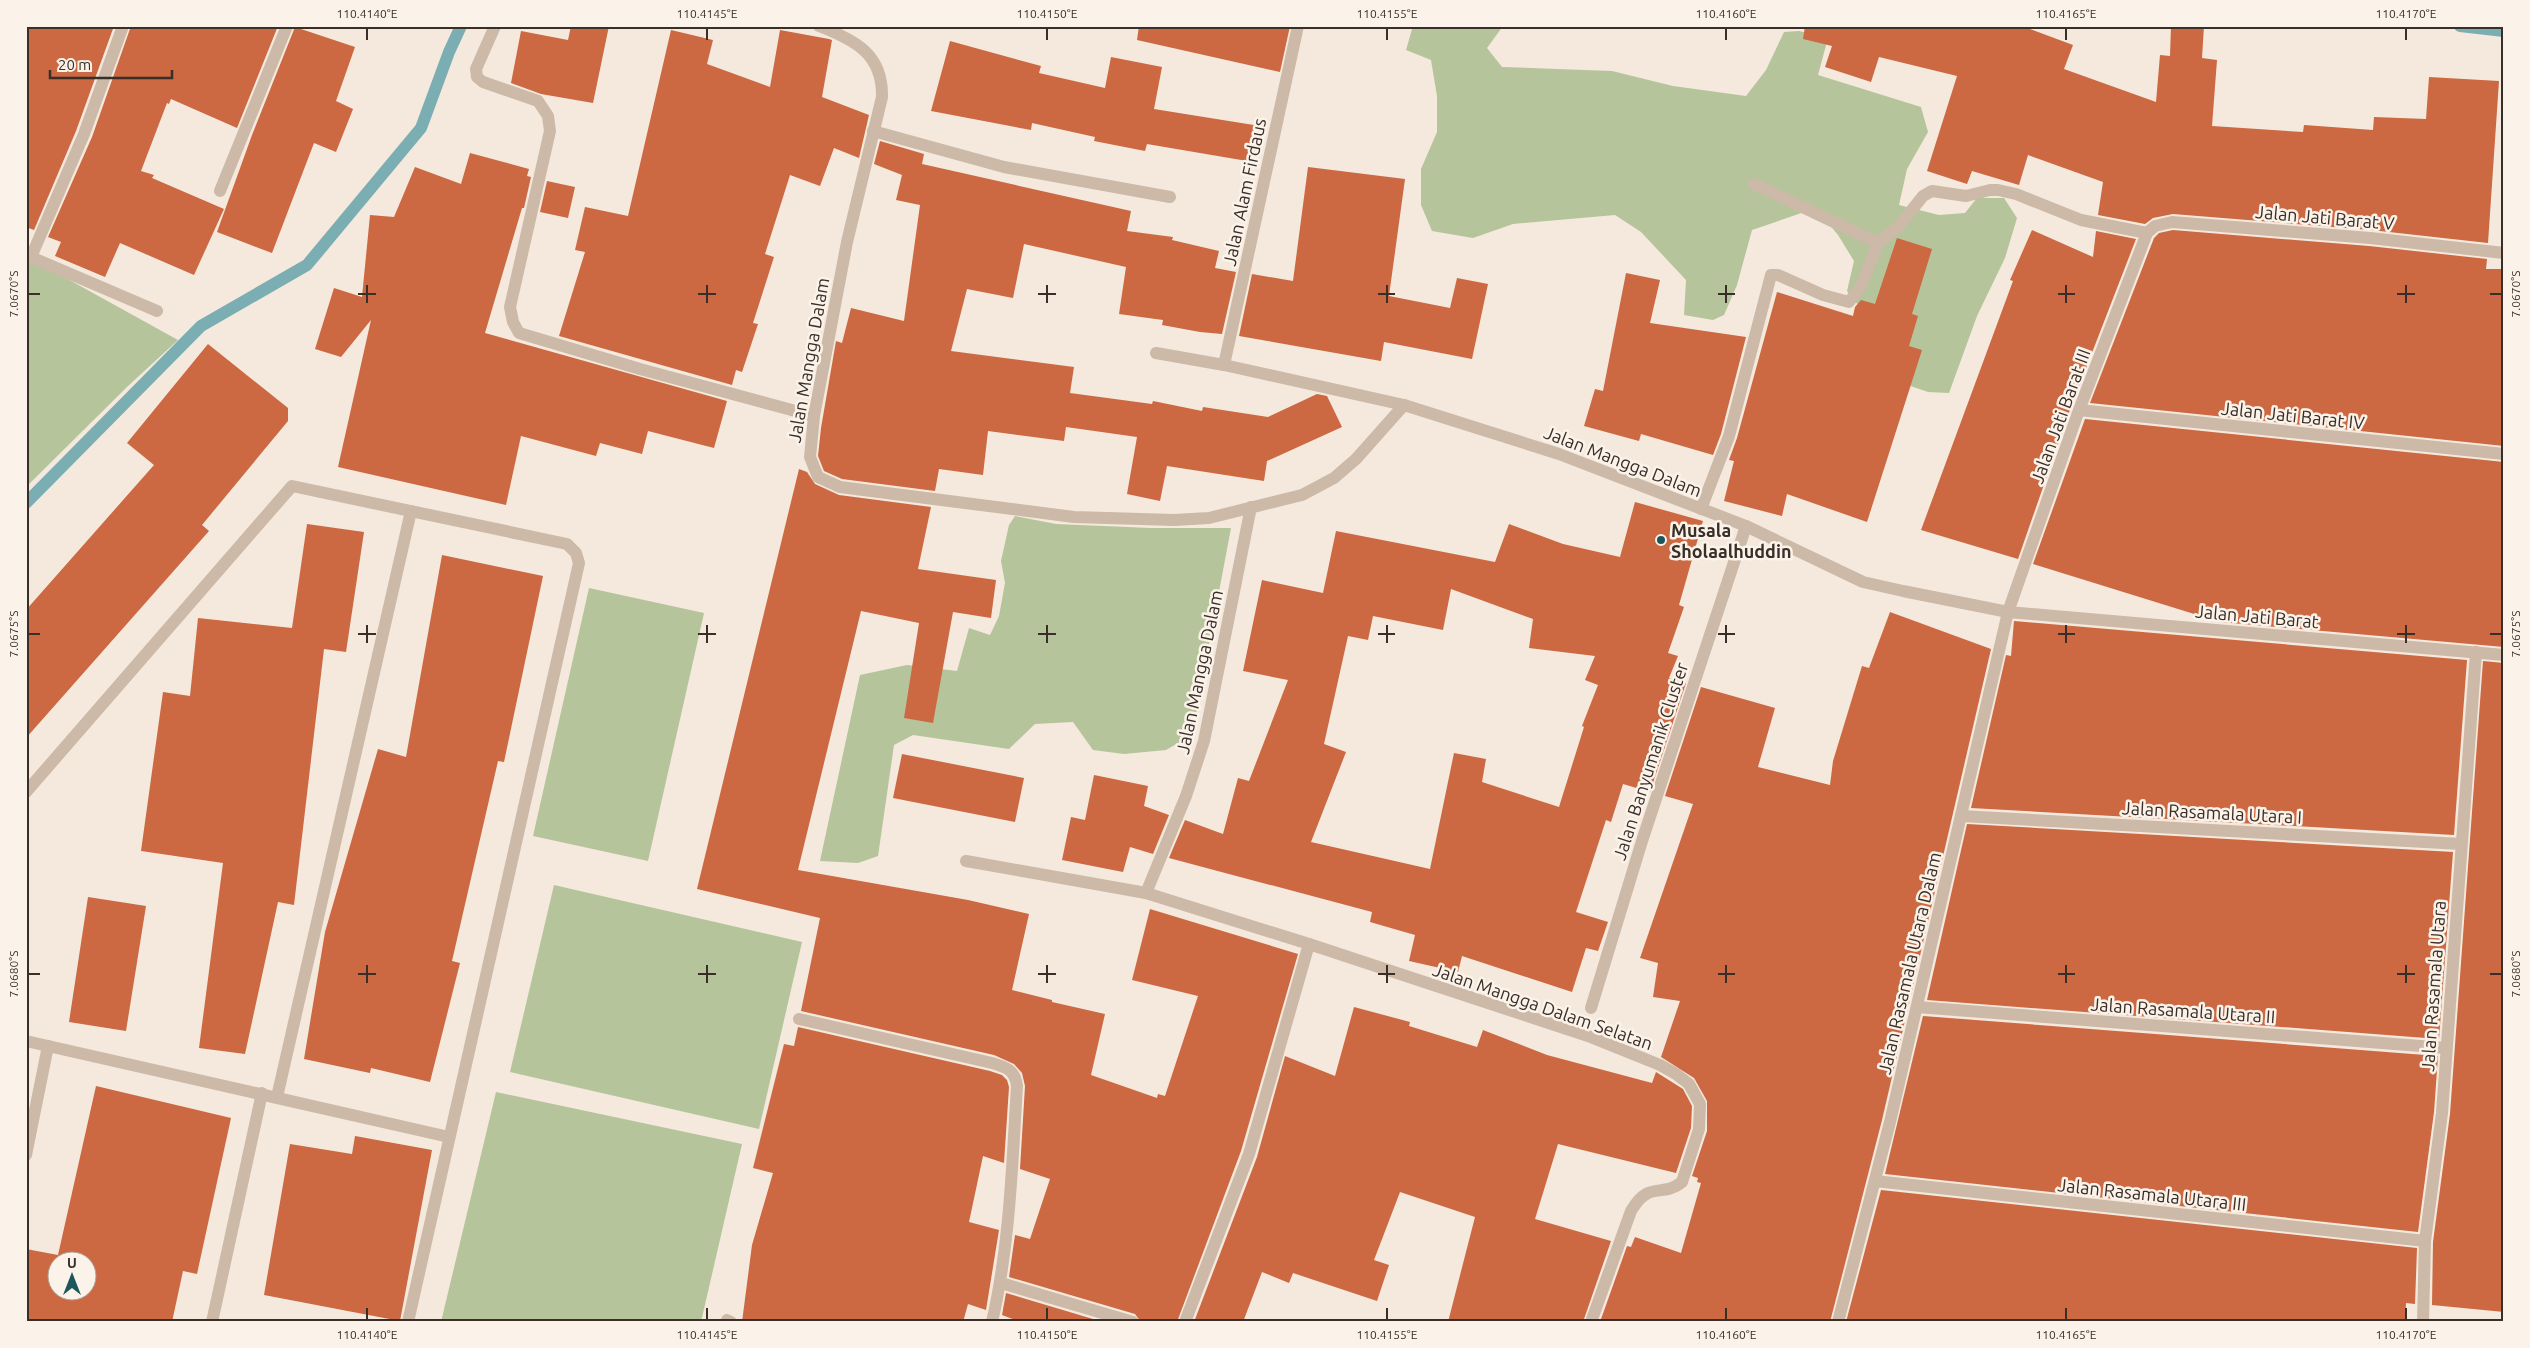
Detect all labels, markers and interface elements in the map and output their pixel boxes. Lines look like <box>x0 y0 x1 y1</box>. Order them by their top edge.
text: 110.4140°E <box>337 7 398 20</box>
text: 110.4145°E <box>677 7 738 20</box>
text: 110.4150°E <box>1017 7 1078 20</box>
text: 110.4155°E <box>1357 7 1418 20</box>
text: 110.4160°E <box>1696 7 1757 20</box>
text: 110.4165°E <box>2036 7 2097 20</box>
text: 110.4170°E <box>2376 7 2437 20</box>
scale bar <box>50 48 172 80</box>
text: 20 m <box>58 56 91 73</box>
street label: Jalan Alam Firdaus <box>1219 116 1269 268</box>
street label: Jalan Jati Barat V <box>2255 201 2396 233</box>
text: 7.0670°S <box>7 271 20 317</box>
text: 7.0670°S <box>2509 271 2522 317</box>
street label: Jalan Mangga Dalam <box>784 276 832 444</box>
street label: Jalan Jati Barat III <box>2026 346 2094 486</box>
street label: Jalan Jati Barat IV <box>2220 398 2366 433</box>
street label: Jalan Mangga Dalam <box>1541 422 1705 500</box>
place label: Musala Sholaalhuddin <box>1671 520 1791 561</box>
marker: Musala Sholaalhuddin <box>1655 534 1667 546</box>
street label: Jalan Mangga Dalam <box>1172 588 1226 756</box>
street label: Jalan Jati Barat <box>2194 601 2320 631</box>
text: 7.0675°S <box>7 611 20 657</box>
text: 7.0675°S <box>2509 611 2522 657</box>
street label: Jalan Banyumanik Cluster <box>1609 660 1691 862</box>
street label: Jalan Rasamala Utara I <box>2121 797 2303 827</box>
street label: Jalan Rasamala Utara Dalam <box>1874 850 1944 1076</box>
street label: Jalan Rasamala Utara <box>2417 900 2449 1072</box>
text: 7.0680°S <box>7 951 20 997</box>
text: 7.0680°S <box>2509 951 2522 997</box>
street label: Jalan Mangga Dalam Selatan <box>1430 959 1656 1053</box>
street label: Jalan Rasamala Utara II <box>2090 994 2276 1026</box>
street label: Jalan Rasamala Utara III <box>2057 1174 2247 1214</box>
north arrow <box>48 1250 98 1300</box>
text: U <box>67 1255 77 1271</box>
text: 110.4140°E <box>337 1328 398 1341</box>
text: 110.4145°E <box>677 1328 738 1341</box>
text: 110.4150°E <box>1017 1328 1078 1341</box>
text: 110.4155°E <box>1357 1328 1418 1341</box>
text: 110.4160°E <box>1696 1328 1757 1341</box>
text: 110.4165°E <box>2036 1328 2097 1341</box>
text: 110.4170°E <box>2376 1328 2437 1341</box>

